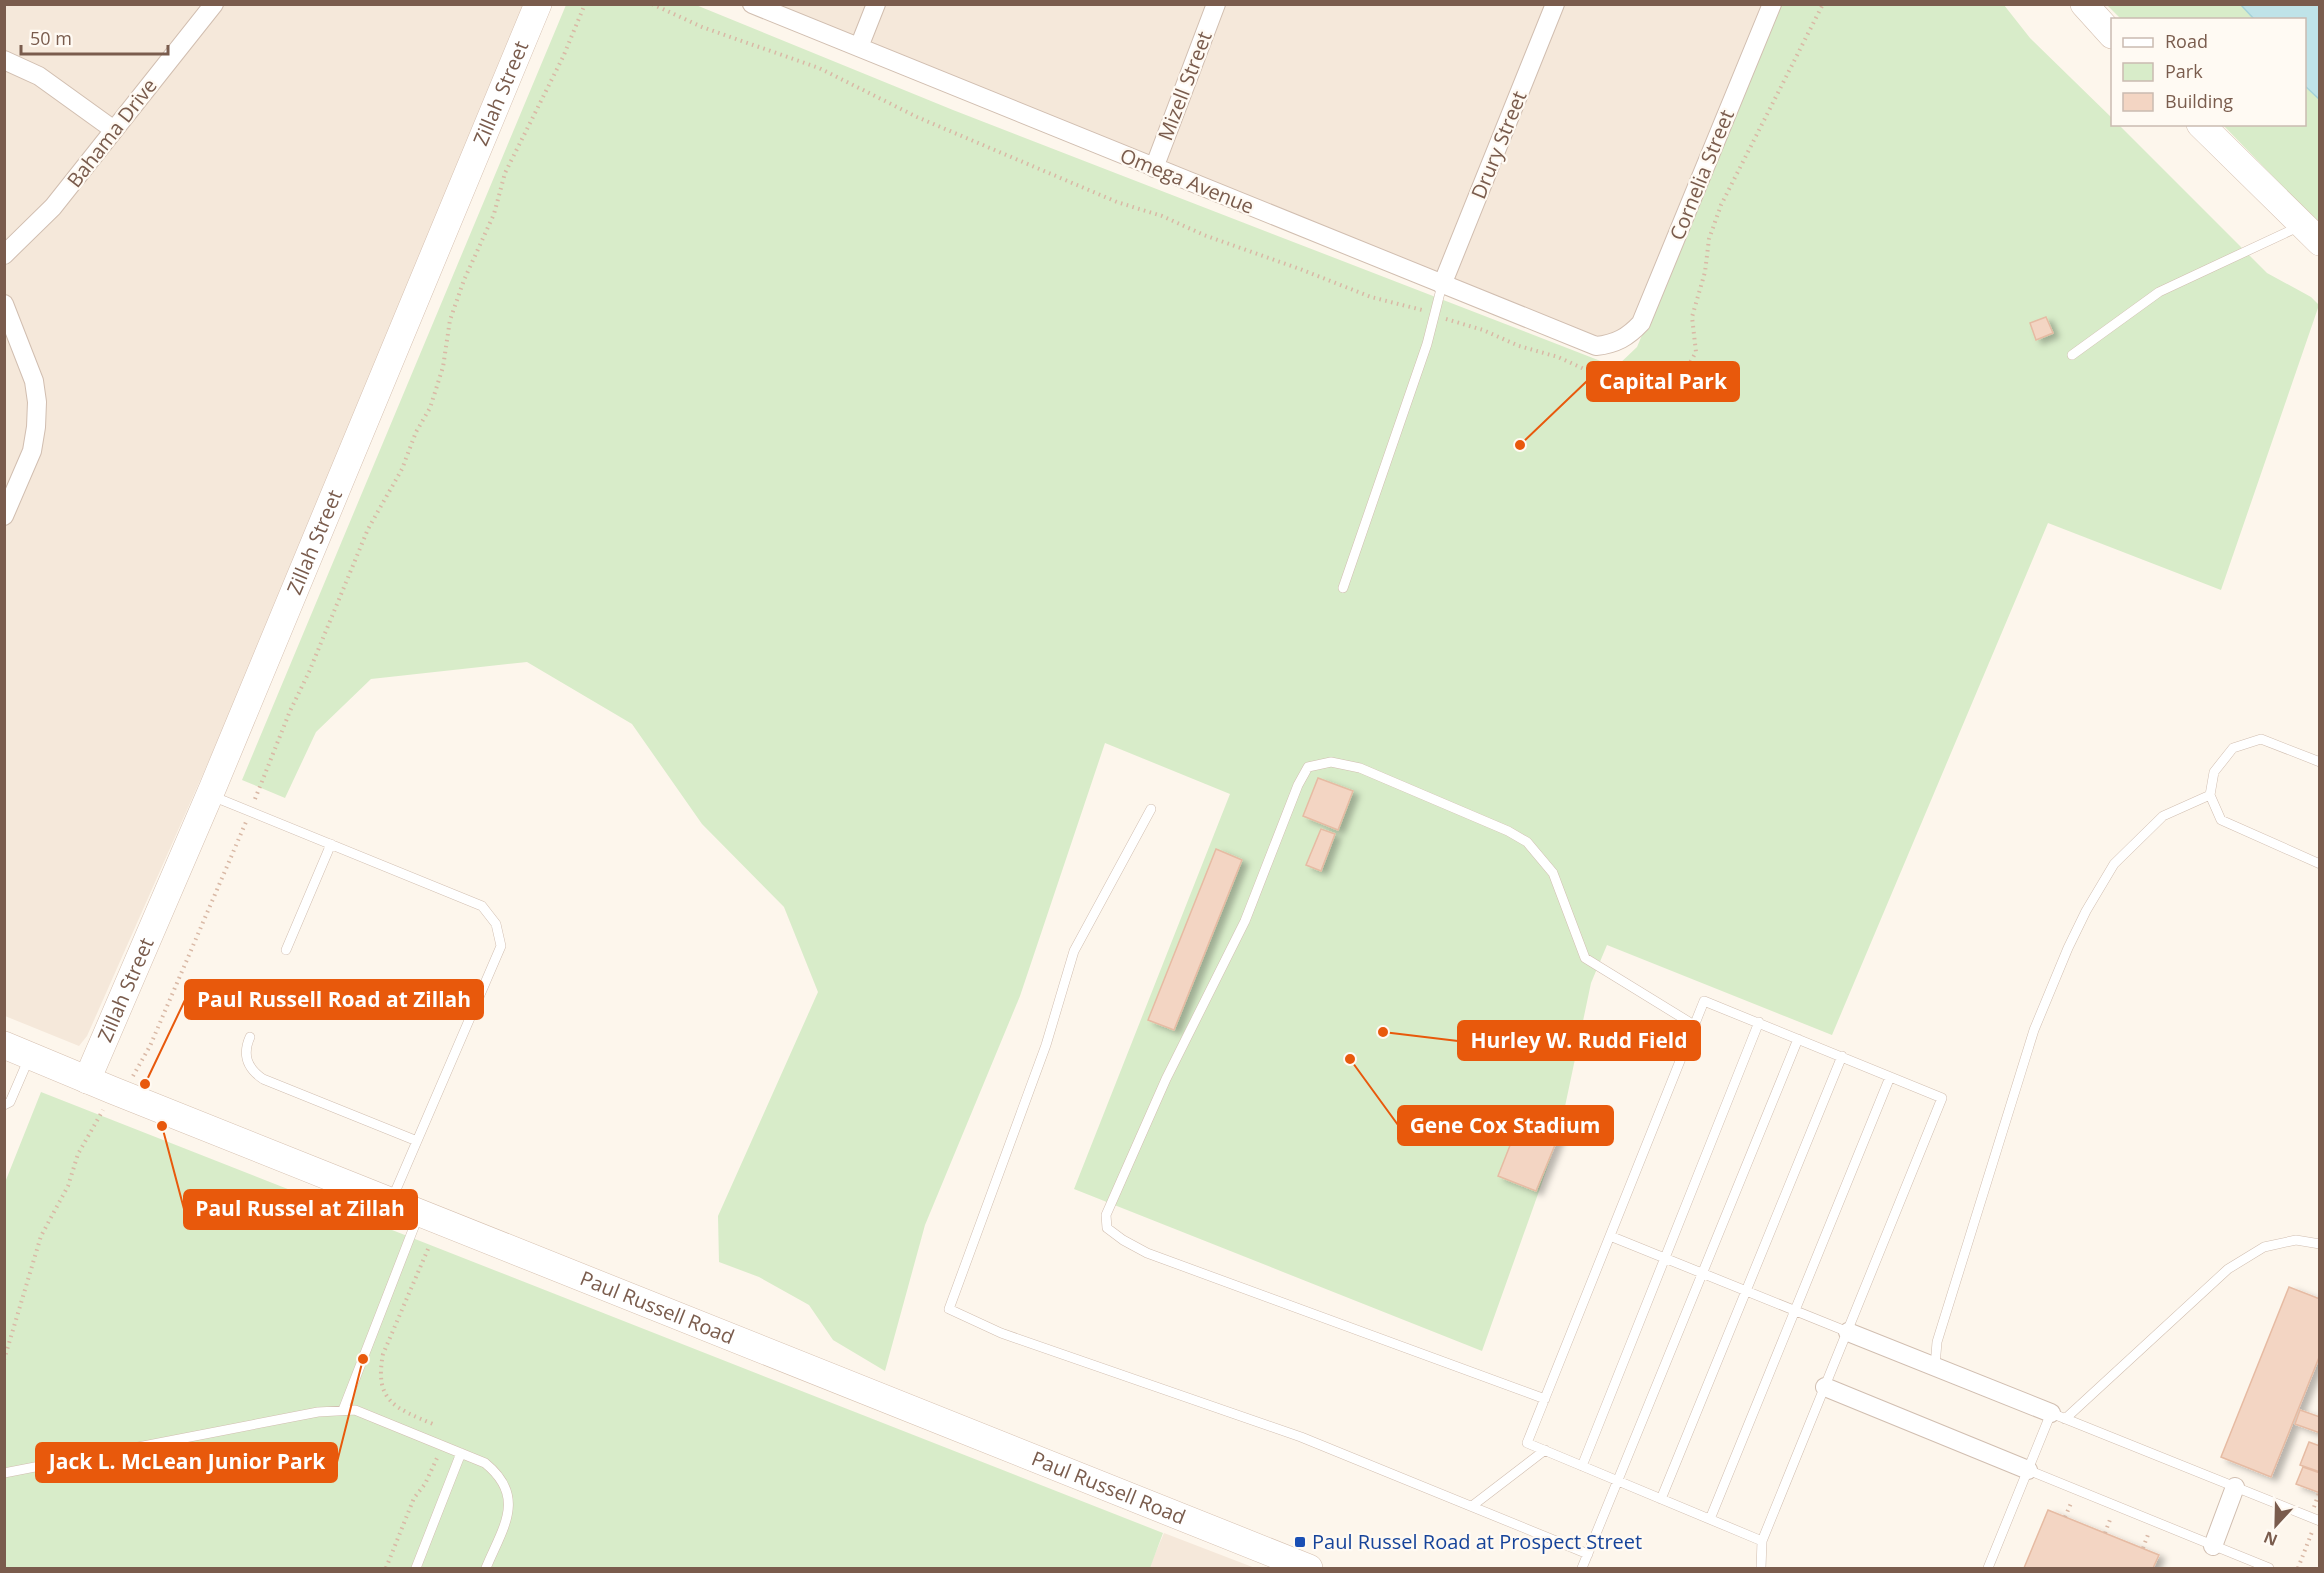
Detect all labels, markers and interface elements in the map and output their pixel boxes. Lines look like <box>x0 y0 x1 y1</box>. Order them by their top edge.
scale bar <box>21 18 168 56</box>
legend <box>2111 18 2306 126</box>
text: 50 m <box>30 26 72 50</box>
street label: Mizell Street <box>1151 27 1218 144</box>
text: Road <box>2165 29 2208 53</box>
street label: Zillah Street <box>467 37 534 150</box>
text: Park <box>2165 59 2203 83</box>
street label: Bahama Drive <box>61 73 163 193</box>
street label: Drury Street <box>1465 87 1532 203</box>
text: Building <box>2165 89 2233 113</box>
street label: Cornelia Street <box>1663 106 1740 244</box>
street label: Omega Avenue <box>1116 141 1258 220</box>
callout: Capital Park <box>1587 362 1739 401</box>
text: Capital Park <box>1599 367 1728 395</box>
street label: Zillah Street <box>280 486 348 599</box>
street label: Zillah Street <box>91 933 160 1046</box>
callout: Paul Russell Road at Zillah <box>185 980 483 1019</box>
text: Paul Russell Road at Zillah <box>197 985 471 1013</box>
callout: Hurley W. Rudd Field <box>1458 1021 1700 1060</box>
text: Hurley W. Rudd Field <box>1470 1026 1688 1054</box>
callout: Gene Cox Stadium <box>1398 1106 1613 1145</box>
text: Gene Cox Stadium <box>1410 1111 1600 1139</box>
callout: Paul Russel at Zillah <box>184 1190 417 1229</box>
text: Paul Russel at Zillah <box>195 1194 405 1222</box>
street label: Paul Russell Road <box>576 1264 738 1350</box>
callout: Jack L. McLean Junior Park <box>36 1443 337 1482</box>
street label: Paul Russell Road <box>1028 1445 1190 1530</box>
text: Jack L. McLean Junior Park <box>47 1447 326 1475</box>
north arrow <box>2246 1495 2306 1555</box>
text: N <box>2260 1526 2281 1552</box>
place label: Paul Russel Road at Prospect Street <box>1312 1528 1642 1555</box>
marker: Paul Russel Road at Prospect Street <box>1293 1535 1307 1549</box>

